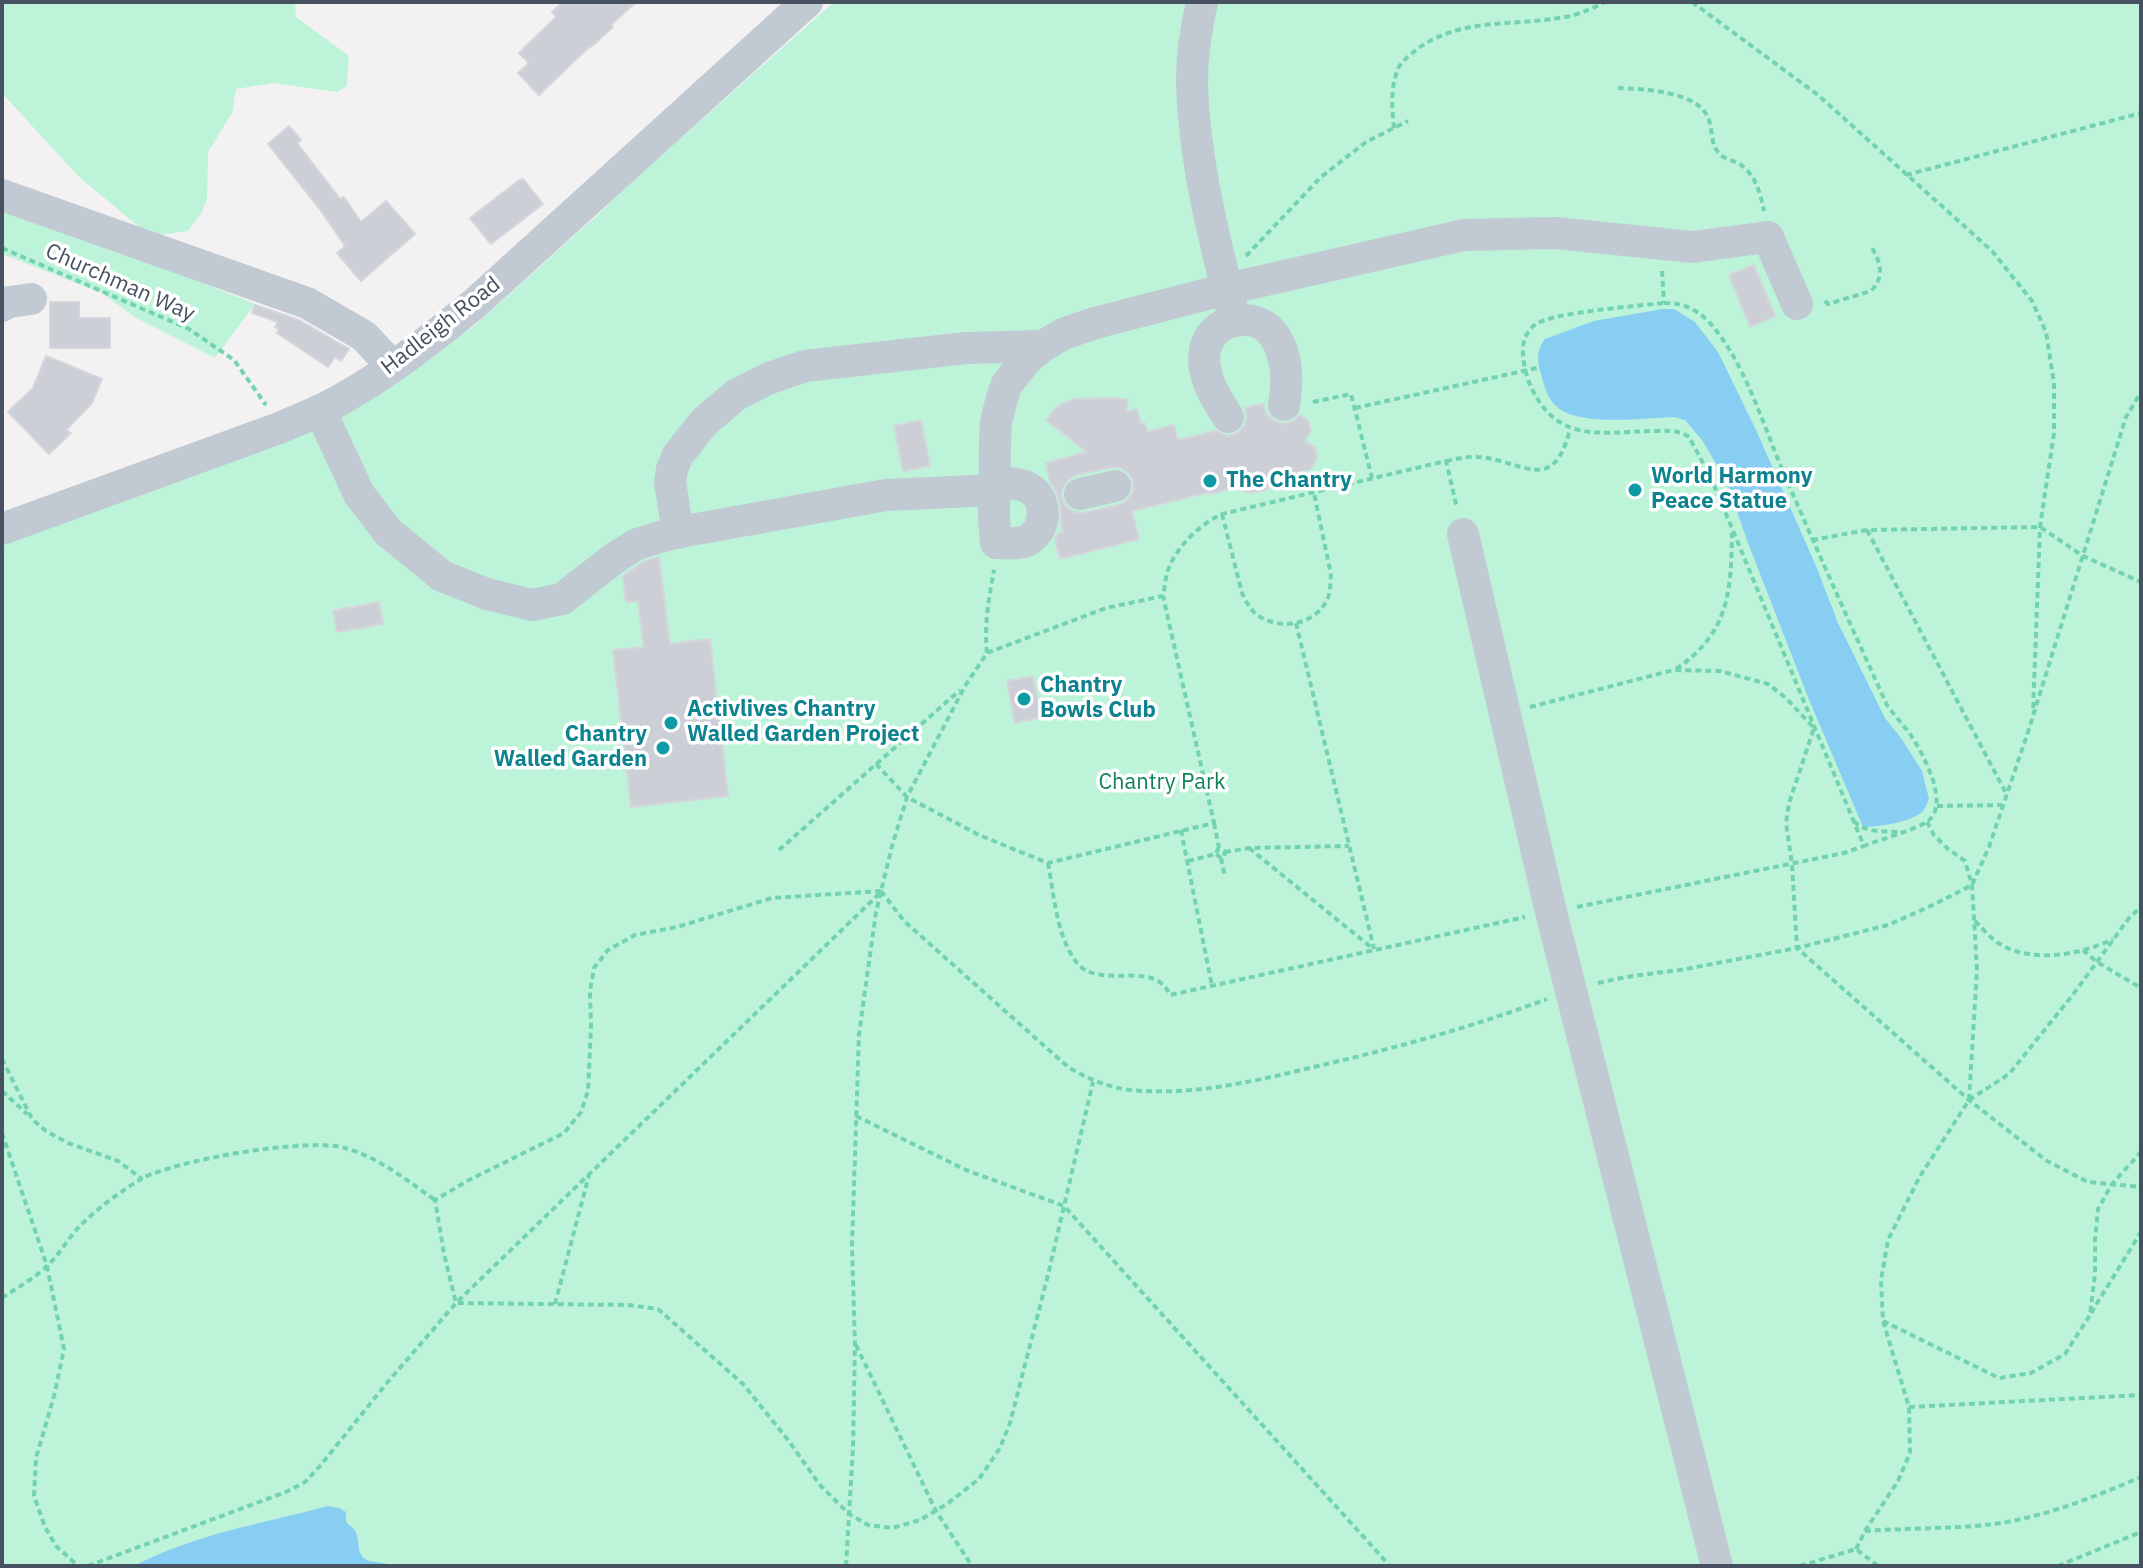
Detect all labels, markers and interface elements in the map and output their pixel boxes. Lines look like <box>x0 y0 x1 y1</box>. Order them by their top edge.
street label: Churchman Way <box>41 238 199 328</box>
street label: Hadleigh Road <box>376 271 506 381</box>
place label: World Harmony Peace Statue <box>1651 464 1812 516</box>
place label: The Chantry <box>1226 468 1352 494</box>
marker: The Chantry <box>1201 472 1219 490</box>
marker: World Harmony Peace Statue <box>1626 481 1644 499</box>
place label: Chantry Bowls Club <box>1040 673 1156 724</box>
marker: Chantry Bowls Club <box>1015 690 1033 708</box>
place label: Activlives Chantry Walled Garden Project <box>687 697 919 748</box>
marker: Activlives Chantry Walled Garden Project <box>662 714 680 732</box>
place label: Chantry Walled Garden <box>494 722 647 774</box>
marker: Chantry Walled Garden <box>654 739 672 757</box>
park label: Chantry Park <box>1098 770 1226 796</box>

